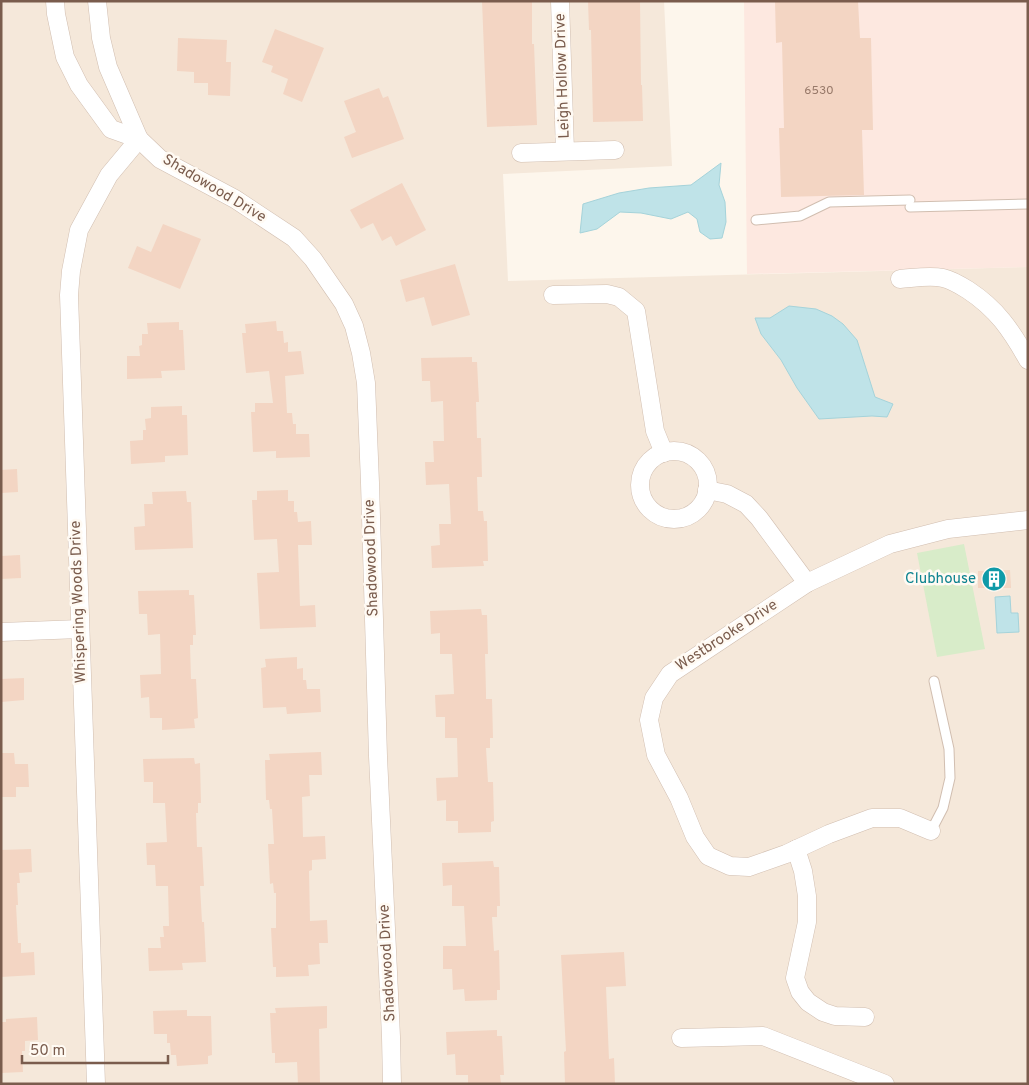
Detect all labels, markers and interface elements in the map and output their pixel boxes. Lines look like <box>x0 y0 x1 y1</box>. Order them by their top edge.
street label: Leigh Hollow Drive <box>551 13 575 139</box>
house number: 6530 <box>804 83 834 99</box>
street label: Shadowood Drive <box>159 151 269 227</box>
street label: Shadowood Drive <box>360 499 384 617</box>
street label: Whispering Woods Drive <box>67 520 91 684</box>
building icon: Clubhouse <box>981 566 1007 592</box>
place label: Clubhouse <box>905 570 976 589</box>
street label: Westbrooke Drive <box>672 596 782 676</box>
street label: Shadowood Drive <box>375 904 401 1022</box>
scale bar <box>22 1032 169 1064</box>
text: 50 m <box>30 1042 65 1061</box>

